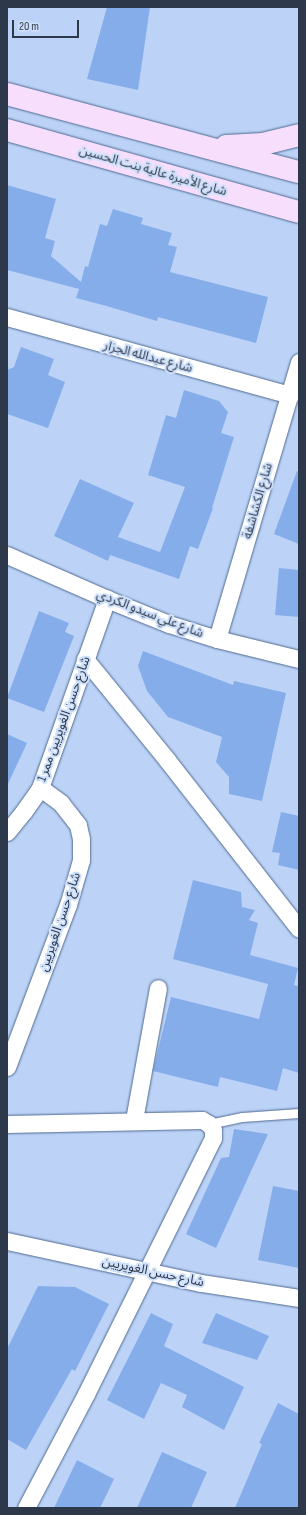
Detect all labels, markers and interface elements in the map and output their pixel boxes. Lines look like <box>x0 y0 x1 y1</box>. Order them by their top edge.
scale bar <box>14 12 81 38</box>
text: 20 m <box>19 19 39 34</box>
street label: شارع الأميرة عالية بنت الحسين <box>77 142 229 200</box>
street label: شارع عبدالله الجزار <box>102 338 194 376</box>
street label: شارع الكشاشفة <box>240 461 276 541</box>
street label: شارع علي سيدو الكردي <box>94 586 206 642</box>
street label: شارع حسن الغويريين ممر 1 <box>34 654 94 784</box>
street label: شارع حسن الغويريين <box>36 870 84 974</box>
street label: شارع حسن الغويريين <box>101 1254 205 1290</box>

